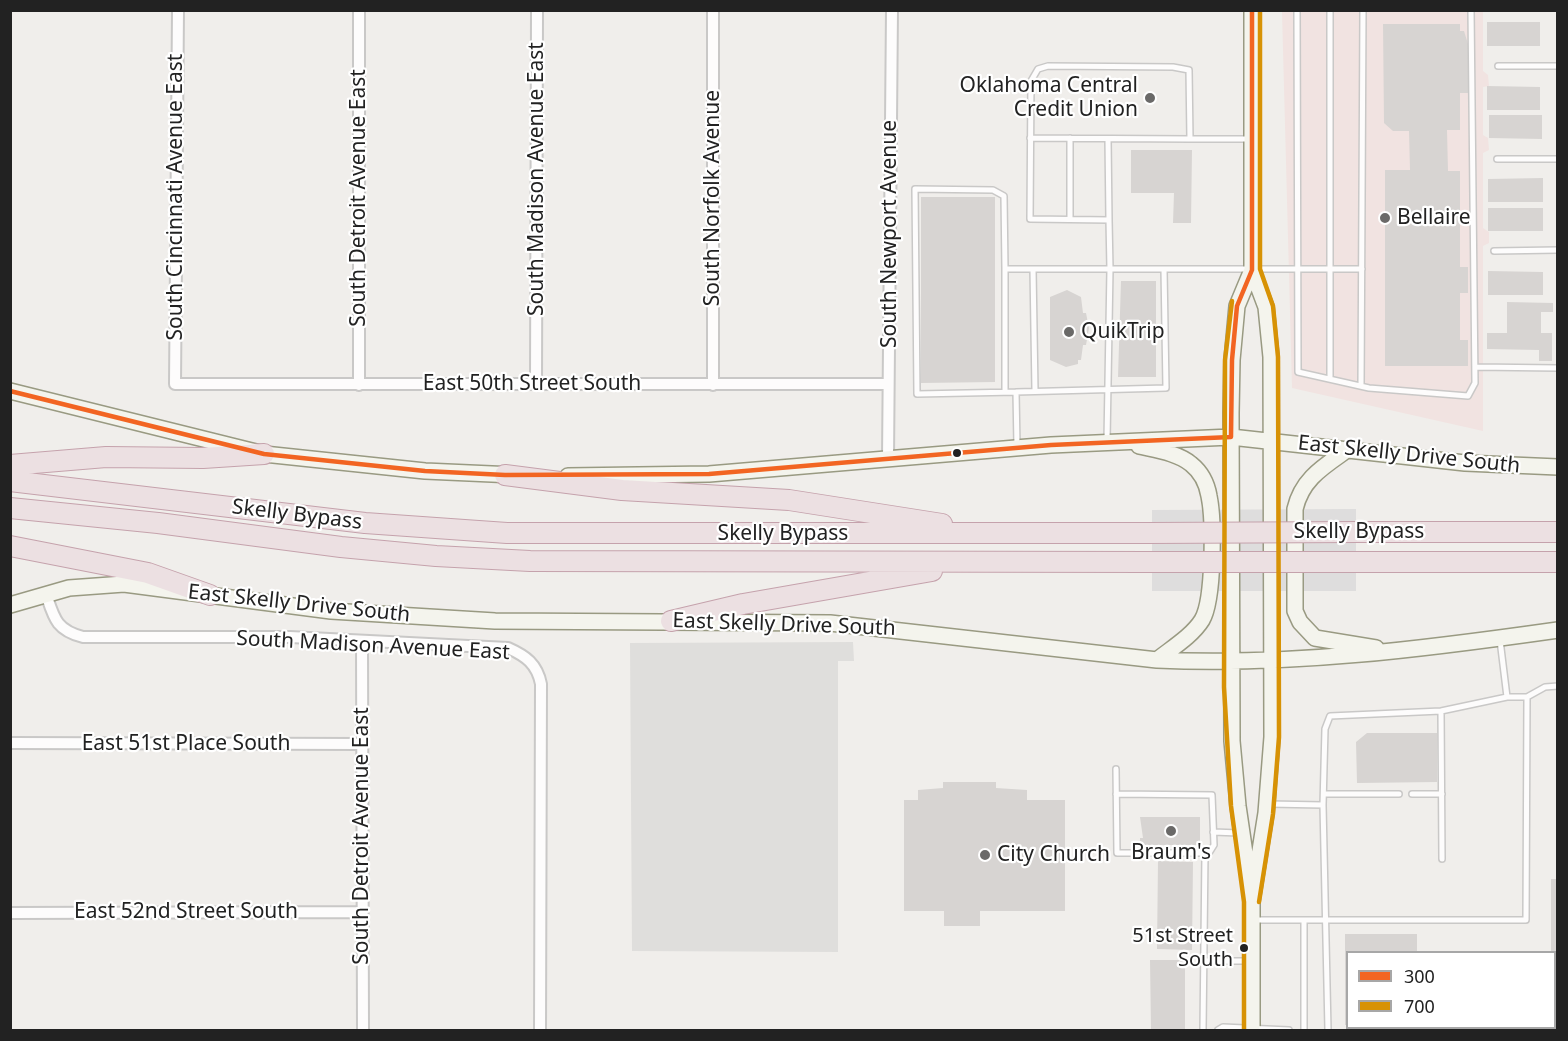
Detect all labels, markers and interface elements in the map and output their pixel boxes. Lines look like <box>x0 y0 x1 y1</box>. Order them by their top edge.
street label: South Madison Avenue East <box>524 42 550 316</box>
street label: South Cincinnati Avenue East <box>163 54 189 340</box>
street label: South Detroit Avenue East <box>346 69 372 327</box>
place label: Oklahoma Central Credit Union <box>960 73 1138 123</box>
street label: South Norfolk Avenue <box>700 90 726 306</box>
marker: Oklahoma Central Credit Union <box>1143 91 1157 105</box>
street label: South Newport Avenue <box>877 120 903 348</box>
place label: Bellaire <box>1397 205 1471 231</box>
marker: Bellaire <box>1378 211 1392 225</box>
place label: QuikTrip <box>1081 319 1165 345</box>
marker: QuikTrip <box>1062 325 1076 339</box>
street label: East 50th Street South <box>423 371 641 397</box>
street label: East Skelly Drive South <box>1297 431 1521 479</box>
unlabelled marker <box>951 447 963 459</box>
street label: Skelly Bypass <box>231 495 363 535</box>
street label: Skelly Bypass <box>1294 519 1424 545</box>
street label: Skelly Bypass <box>718 521 848 547</box>
street label: East Skelly Drive South <box>187 580 411 628</box>
street label: East Skelly Drive South <box>672 609 896 641</box>
street label: South Madison Avenue East <box>236 626 510 666</box>
street label: South Detroit Avenue East <box>349 707 375 965</box>
street label: East 51st Place South <box>82 731 290 757</box>
marker: Braum's <box>1164 824 1178 838</box>
place label: Braum's <box>1131 840 1211 866</box>
place label: City Church <box>997 842 1110 868</box>
marker: City Church <box>978 848 992 862</box>
street label: East 52nd Street South <box>74 899 298 925</box>
place label: 51st Street South <box>1132 924 1233 971</box>
marker: 51st Street South <box>1238 942 1250 954</box>
legend <box>1346 951 1556 1029</box>
text: 300 <box>1404 964 1435 988</box>
text: 700 <box>1404 994 1435 1018</box>

